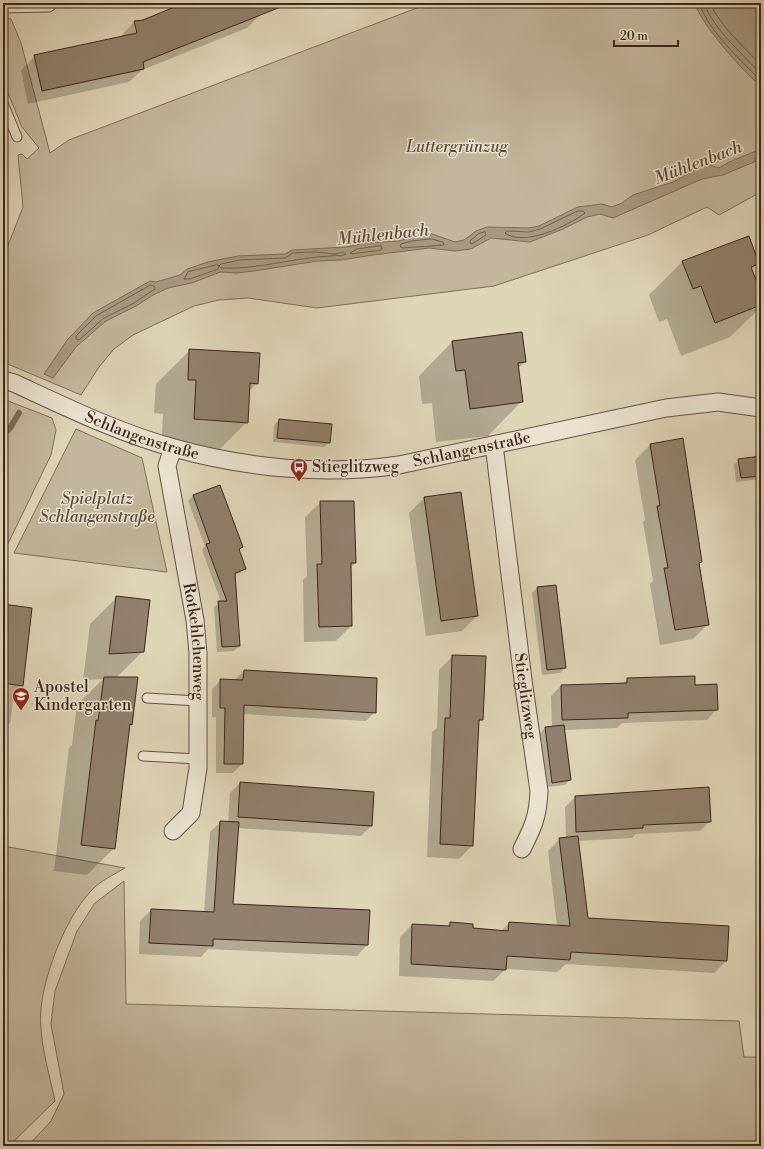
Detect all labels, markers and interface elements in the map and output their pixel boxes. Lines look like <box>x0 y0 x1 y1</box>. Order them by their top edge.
scale bar <box>614 22 678 48</box>
text: 20 m <box>620 29 648 44</box>
water label: Mühlenbach <box>651 136 746 190</box>
park label: Luttergrünzug <box>405 137 509 157</box>
water label: Mühlenbach <box>336 219 431 251</box>
street label: Schlangenstraße <box>82 407 201 464</box>
street label: Schlangenstraße <box>411 427 532 472</box>
bus stop icon: Stieglitzweg <box>289 457 309 482</box>
place label: Stieglitzweg <box>312 457 400 477</box>
park label: Spielplatz Schlangenstraße <box>39 489 155 527</box>
street label: Rotkehlchenweg <box>178 581 208 701</box>
street label: Stieglitzweg <box>510 652 542 741</box>
place label: Apostel Kindergarten <box>33 677 132 715</box>
school or university icon: Apostel Kindergarten <box>11 686 31 711</box>

